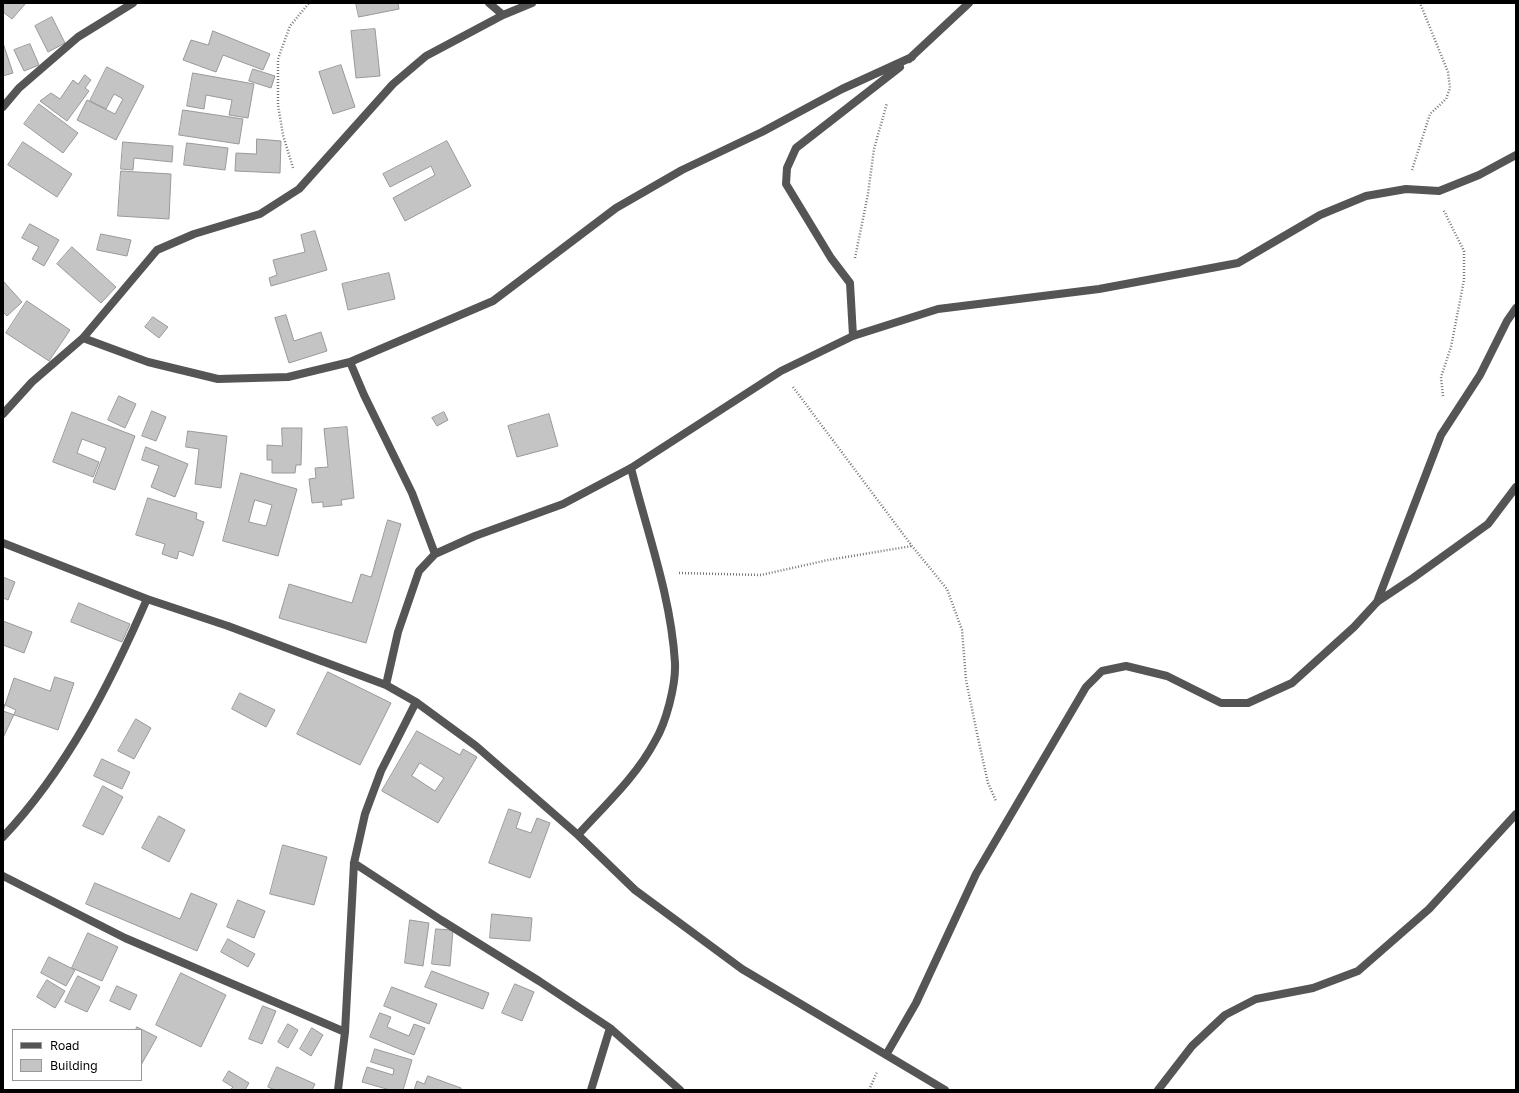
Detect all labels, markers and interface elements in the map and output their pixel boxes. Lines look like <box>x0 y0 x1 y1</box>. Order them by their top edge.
legend <box>12 1029 142 1081</box>
text: Road <box>50 1038 79 1053</box>
text: Building <box>50 1058 98 1073</box>

